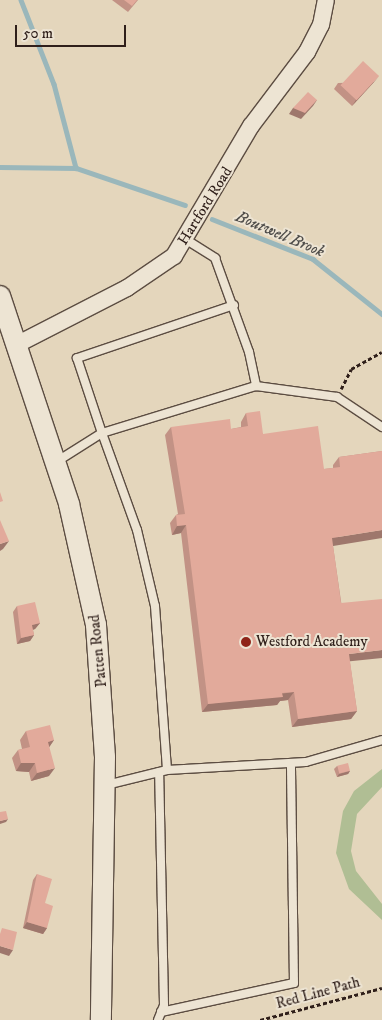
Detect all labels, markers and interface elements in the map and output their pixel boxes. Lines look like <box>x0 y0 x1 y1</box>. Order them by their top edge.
scale bar <box>18 15 129 47</box>
text: 50 m <box>23 24 53 43</box>
street label: Hartford Road <box>174 164 236 248</box>
water label: Boutwell Brook <box>233 207 327 261</box>
street label: Patten Road <box>85 614 111 688</box>
place label: Westford Academy <box>256 633 368 651</box>
marker: Westford Academy <box>240 636 252 648</box>
street label: Red Line Path <box>274 973 362 1013</box>

